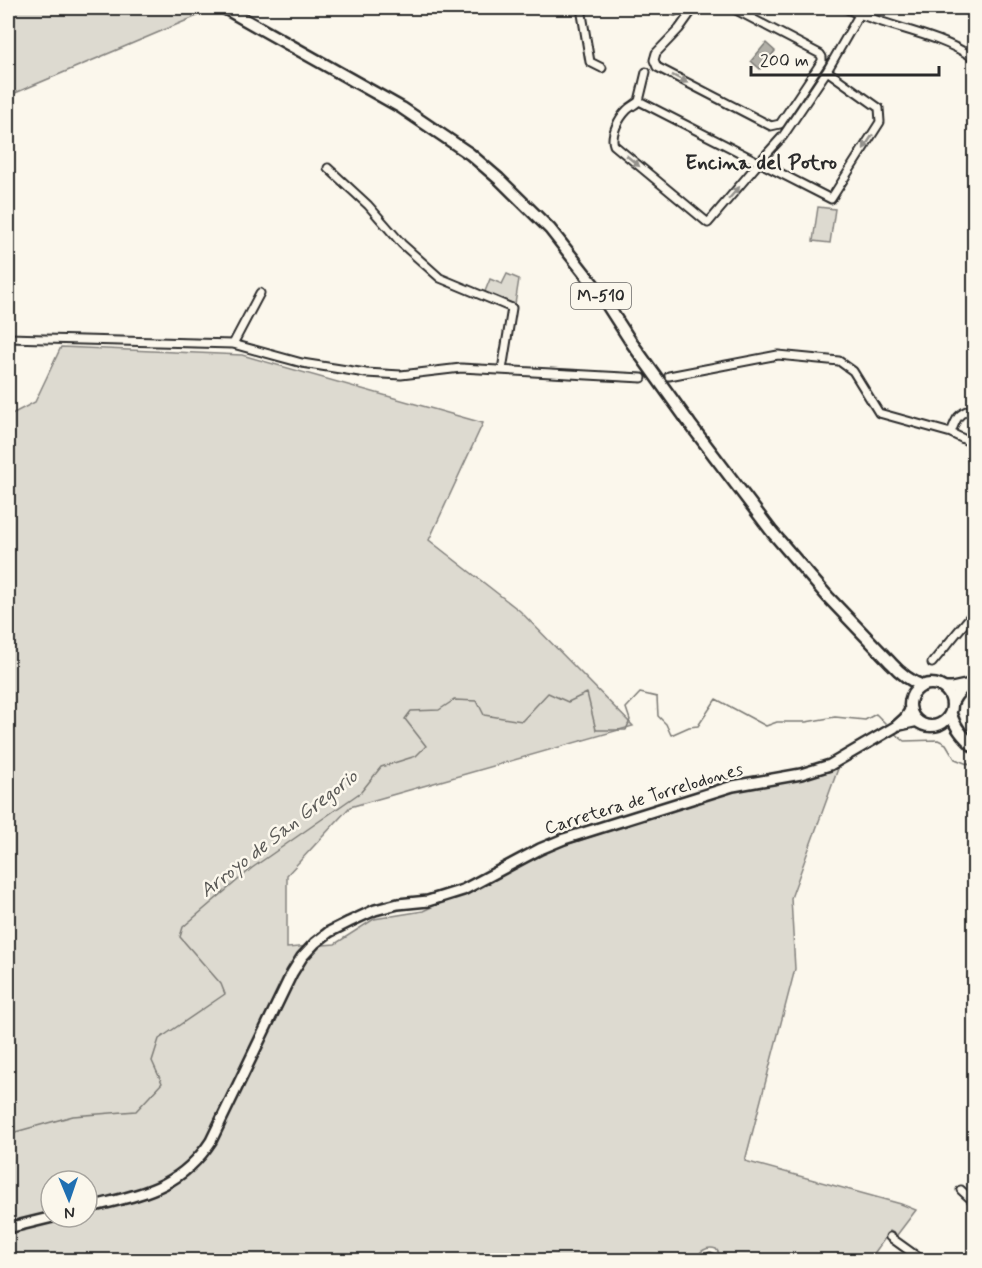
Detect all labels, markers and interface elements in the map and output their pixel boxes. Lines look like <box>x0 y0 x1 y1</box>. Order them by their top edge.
scale bar <box>751 39 938 77</box>
text: 200 m <box>760 49 809 73</box>
one-way arrow <box>672 74 689 84</box>
one-way arrow <box>862 133 873 150</box>
district label: Encina del Potro <box>685 149 837 177</box>
one-way arrow <box>625 154 640 167</box>
one-way arrow <box>727 185 740 201</box>
road number: M-510 <box>571 283 631 309</box>
street label: Carretera de Torrelodones <box>542 757 746 841</box>
water label: Arroyo de San Gregorio <box>194 763 364 904</box>
north arrow <box>39 1169 99 1229</box>
text: N <box>64 1202 75 1223</box>

